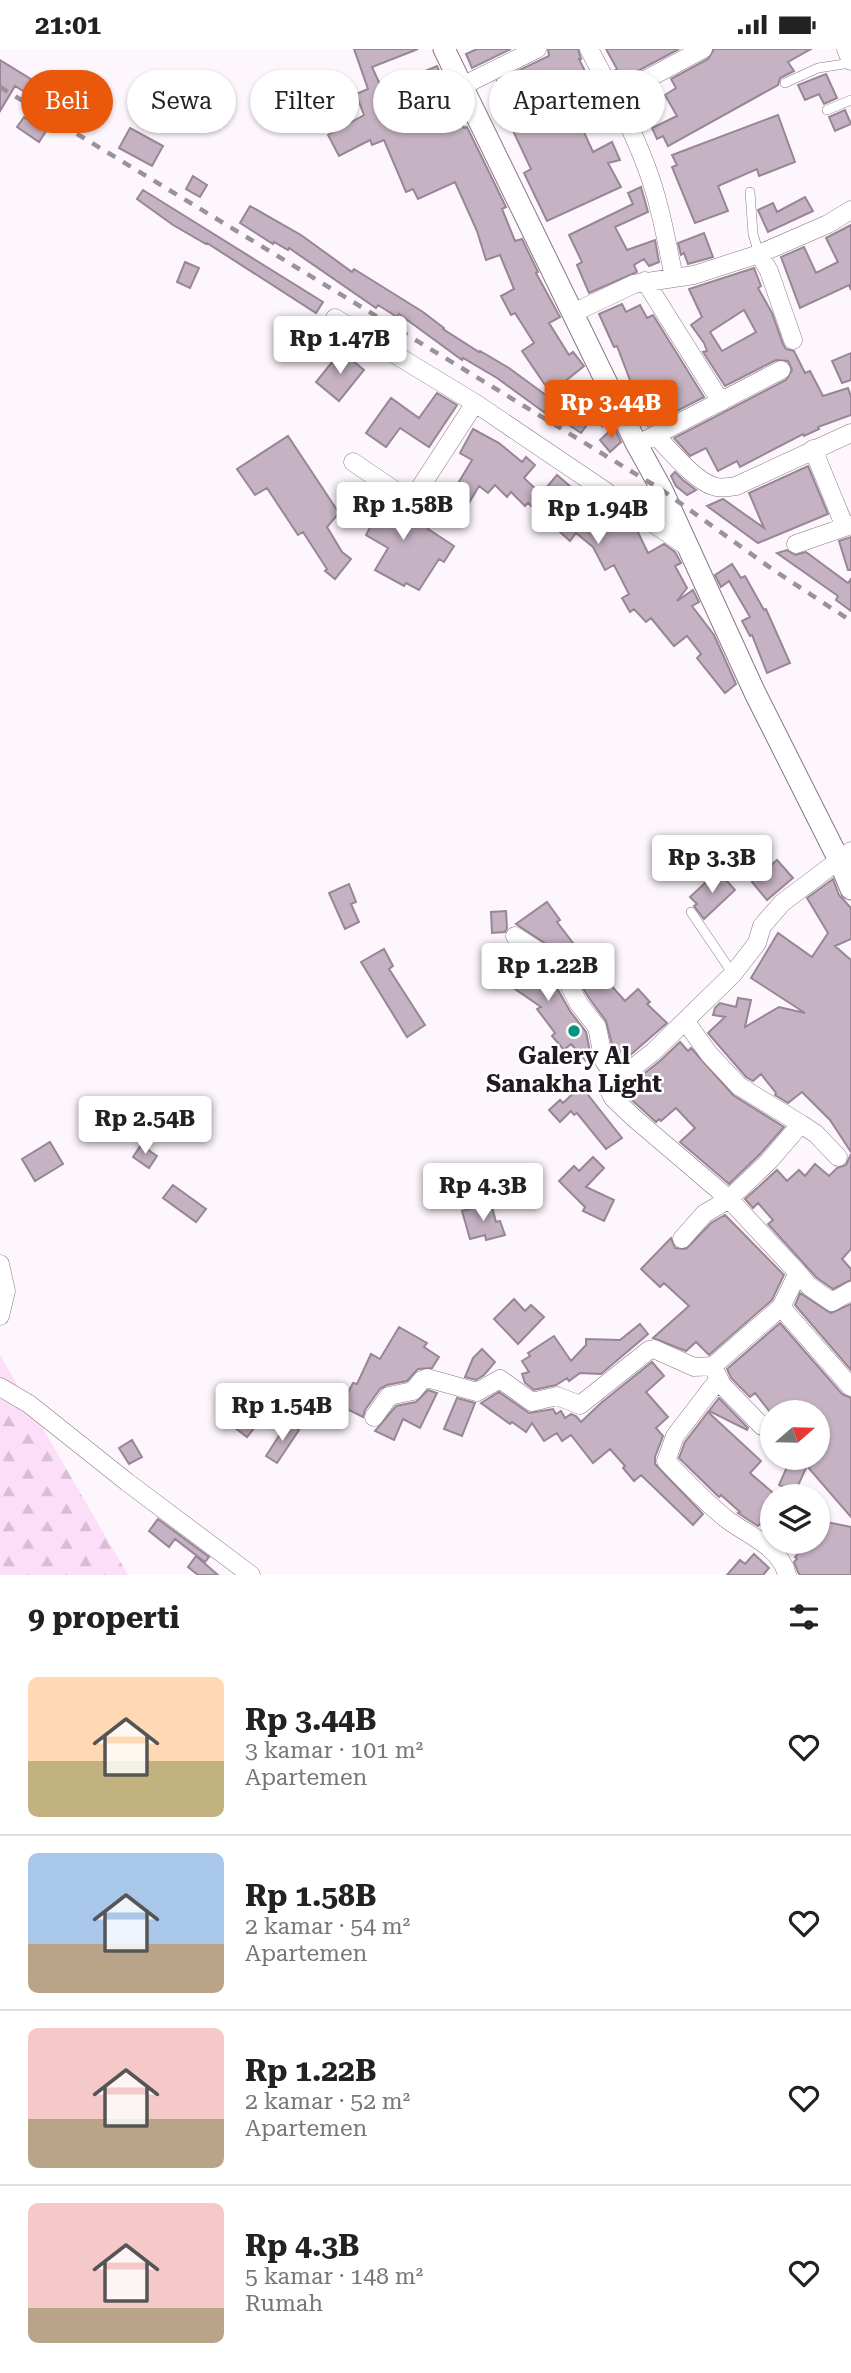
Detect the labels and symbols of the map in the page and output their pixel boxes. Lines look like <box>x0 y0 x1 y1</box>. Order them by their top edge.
pin: Rp 1.47B <box>268 317 412 376</box>
pin: Rp 3.44B <box>539 381 683 440</box>
pin: Rp 1.58B <box>331 483 475 542</box>
pin: Rp 1.94B <box>526 487 670 546</box>
pin: Rp 3.3B <box>647 835 777 895</box>
pin: Rp 1.22B <box>476 943 620 1003</box>
marker: Galery Al Sanakha Light <box>566 1023 582 1039</box>
place label: Galery Al Sanakha Light <box>486 1042 662 1098</box>
pin: Rp 2.54B <box>73 1097 217 1156</box>
pin: Rp 4.3B <box>418 1163 548 1223</box>
pin: Rp 1.54B <box>210 1383 354 1443</box>
north arrow <box>760 1400 830 1470</box>

